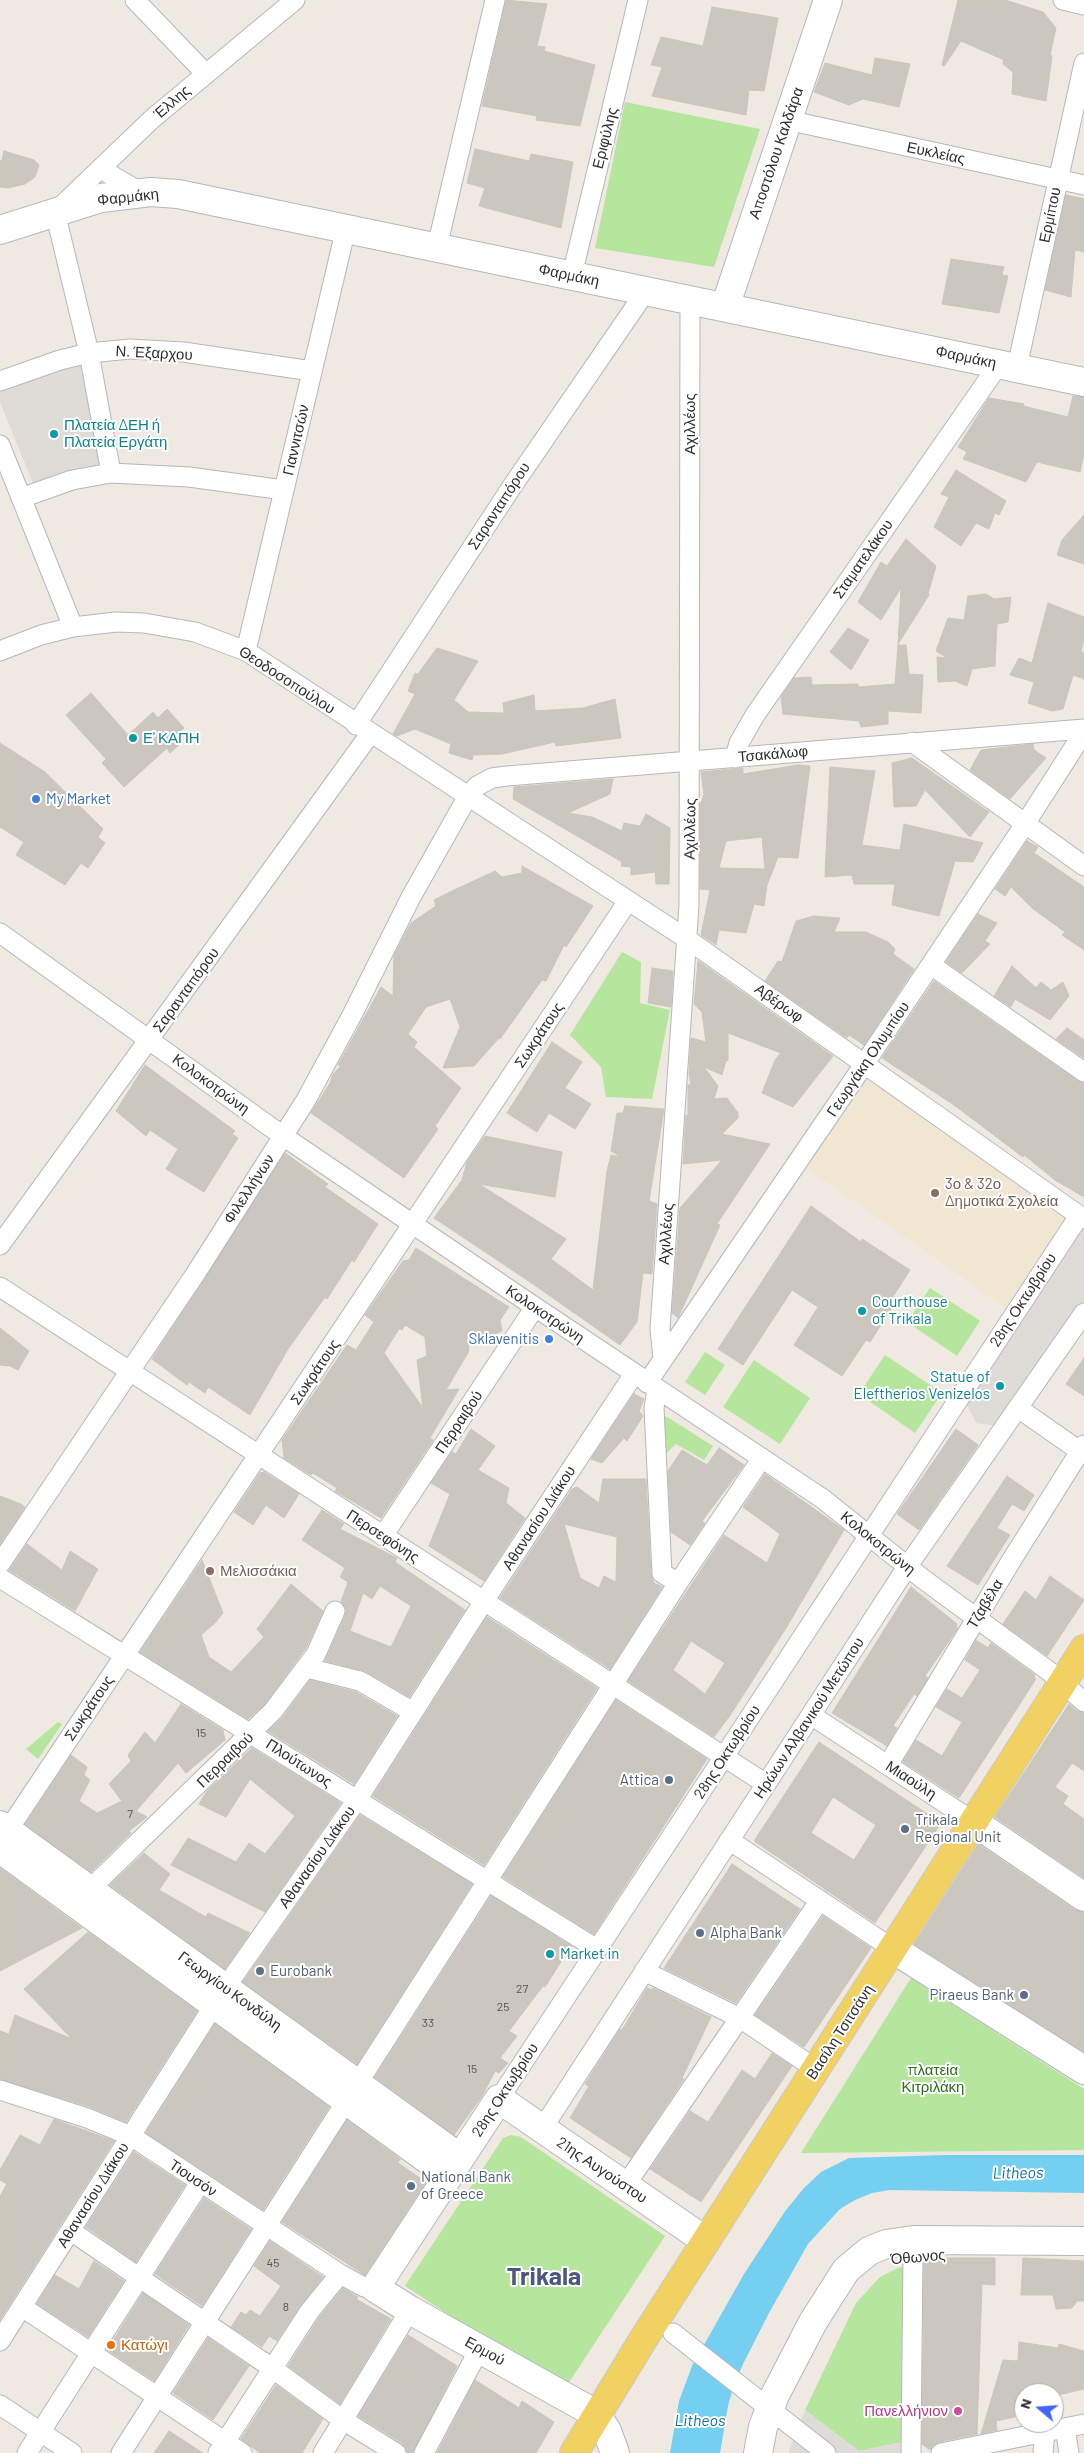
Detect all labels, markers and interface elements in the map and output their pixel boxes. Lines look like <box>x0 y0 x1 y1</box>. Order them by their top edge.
street label: Έλλης <box>150 81 194 123</box>
street label: Αποστόλου Καλδάρα <box>745 85 807 221</box>
street label: Εριφύλης <box>589 105 621 171</box>
street label: Ευκλείας <box>905 138 967 168</box>
street label: Φαρμάκη <box>96 185 160 209</box>
street label: Ερμίπου <box>1035 186 1065 244</box>
street label: Φαρμάκη <box>537 260 601 290</box>
street label: Ν. Έξαρχου <box>115 342 193 364</box>
street label: Φαρμάκη <box>934 342 998 372</box>
street label: Αχιλλέως <box>681 393 699 455</box>
street label: Γιαννιτσών <box>279 403 313 477</box>
place label: Πλατεία ΔΕΗ ή Πλατεία Εργάτη <box>64 416 167 451</box>
marker: Πλατεία ΔΕΗ ή Πλατεία Εργάτη <box>48 428 60 440</box>
street label: Σαρανταπόρου <box>464 459 534 553</box>
street label: Σταματελάκου <box>829 516 897 602</box>
street label: Θεοδοσοπούλου <box>236 642 338 718</box>
place label: Ε' ΚΑΠΗ <box>143 729 200 747</box>
marker: Ε' ΚΑΠΗ <box>127 732 139 744</box>
street label: Τσακάλωφ <box>737 742 809 766</box>
place label: My Market <box>46 790 111 808</box>
marker: My Market <box>30 793 42 805</box>
street label: Αχιλλέως <box>680 798 700 860</box>
street label: Σαρανταπόρου <box>149 944 223 1036</box>
street label: Αβέρωφ <box>751 980 807 1026</box>
street label: Γεωργάκη Ολυμπίου <box>823 998 913 1120</box>
street label: Σωκράτους <box>511 999 567 1071</box>
street label: Κολοκοτρώνη <box>169 1050 253 1118</box>
street label: Φιλελλήνων <box>220 1151 278 1227</box>
place label: 3ο & 32ο Δημοτικά Σχολεία <box>945 1175 1058 1210</box>
marker: 3ο & 32ο Δημοτικά Σχολεία <box>929 1187 941 1199</box>
street label: Αχιλλέως <box>655 1203 677 1265</box>
street label: 28ης Οκτωβρίου <box>986 1250 1060 1350</box>
street label: Κολοκοτρώνη <box>502 1281 588 1347</box>
place label: Courthouse of Trikala <box>872 1293 948 1328</box>
marker: Courthouse of Trikala <box>856 1305 868 1317</box>
place label: Sklavenitis <box>468 1330 539 1348</box>
marker: Sklavenitis <box>543 1333 555 1345</box>
street label: Σωκράτους <box>287 1336 343 1408</box>
place label: Statue of Eleftherios Venizelos <box>854 1368 990 1403</box>
marker: Statue of Eleftherios Venizelos <box>994 1380 1006 1392</box>
street label: Περραιβού <box>431 1387 487 1457</box>
street label: Αθανασίου Διάκου <box>499 1462 579 1574</box>
street label: Περσεφόνης <box>343 1506 423 1566</box>
street label: Κολοκοτρώνη <box>837 1507 919 1579</box>
place label: Μελισσάκια <box>220 1562 297 1580</box>
marker: Μελισσάκια <box>204 1565 216 1577</box>
street label: Τζαβέλα <box>963 1576 1007 1632</box>
street label: Ηρώων Αλβανικού Μετώπου <box>750 1634 868 1802</box>
street label: Σωκράτους <box>61 1672 117 1744</box>
street label: 28ης Οκτωβρίου <box>690 1702 764 1802</box>
house number: 15 <box>196 1726 206 1740</box>
street label: Περραιβού <box>193 1729 257 1791</box>
street label: Πλούτωνος <box>263 1735 335 1791</box>
street label: Μιαούλη <box>882 1757 940 1803</box>
place label: Attica <box>620 1771 659 1789</box>
marker: Attica <box>663 1774 675 1786</box>
street label: Αθανασίου Διάκου <box>275 1802 359 1912</box>
house number: 7 <box>127 1807 133 1821</box>
place label: Trikala Regional Unit <box>915 1811 1001 1846</box>
marker: Trikala Regional Unit <box>899 1823 911 1835</box>
place label: Alpha Bank <box>710 1924 782 1942</box>
marker: Alpha Bank <box>694 1927 706 1939</box>
place label: Market in <box>560 1945 619 1963</box>
street label: Γεωργίου Κονδύλη <box>175 1947 285 2035</box>
marker: Market in <box>544 1948 556 1960</box>
place label: Eurobank <box>270 1962 332 1980</box>
marker: Eurobank <box>254 1965 266 1977</box>
street label: Βασίλη Τσιτσάνη <box>803 1981 877 2083</box>
house number: 27 <box>516 1982 528 1996</box>
place label: Piraeus Bank <box>929 1986 1014 2004</box>
marker: Piraeus Bank <box>1018 1989 1030 2001</box>
house number: 25 <box>497 2000 509 2014</box>
house number: 33 <box>422 2016 434 2030</box>
street label: 28ης Οκτωβρίου <box>468 2040 542 2140</box>
park label: πλατεία Κιτριλάκη <box>902 2061 964 2096</box>
house number: 15 <box>467 2062 477 2076</box>
street label: 21ης Αυγούστου <box>553 2133 651 2207</box>
street label: Αθανασίου Διάκου <box>53 2139 133 2251</box>
street label: Τιουσόν <box>166 2156 220 2200</box>
water label: Litheos <box>992 2163 1044 2183</box>
place label: National Bank of Greece <box>421 2168 511 2203</box>
marker: National Bank of Greece <box>405 2180 417 2192</box>
street label: Όθωνος <box>890 2246 946 2268</box>
house number: 45 <box>267 2256 279 2270</box>
district label: Trikala <box>507 2262 581 2292</box>
house number: 8 <box>283 2300 289 2314</box>
street label: Ερμού <box>462 2333 508 2369</box>
place label: Κατώγι <box>121 2336 168 2354</box>
marker: Κατώγι <box>105 2339 117 2351</box>
north arrow <box>1014 2383 1064 2433</box>
text: N <box>1016 2396 1035 2411</box>
place label: Πανελλήνιον <box>864 2402 948 2420</box>
marker: Πανελλήνιον <box>952 2405 964 2417</box>
water label: Litheos <box>675 2411 725 2431</box>

